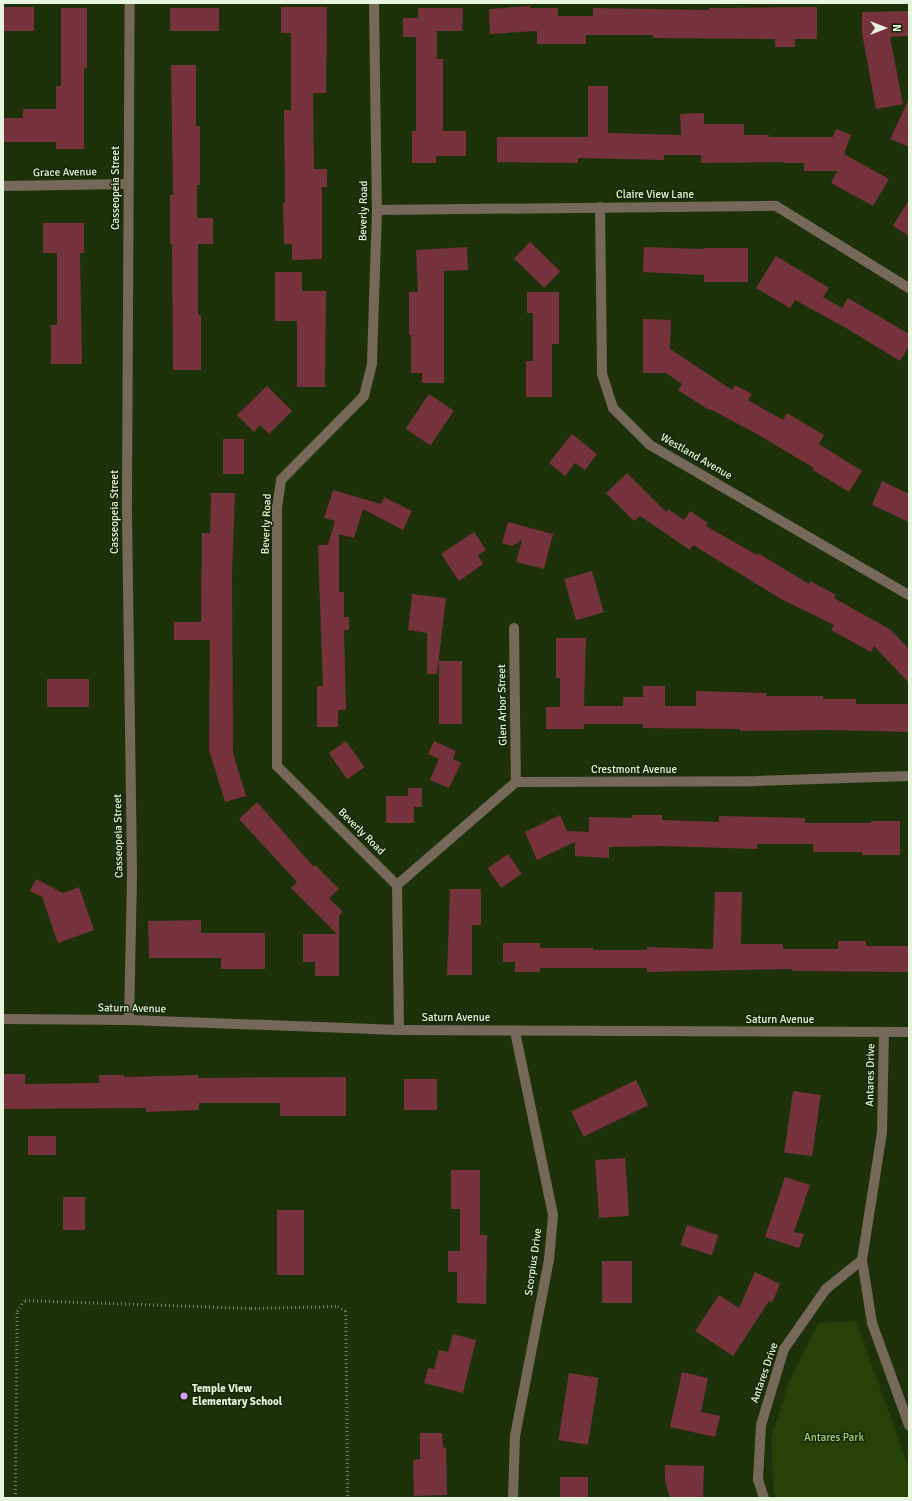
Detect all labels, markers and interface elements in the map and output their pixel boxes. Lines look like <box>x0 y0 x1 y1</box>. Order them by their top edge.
north arrow <box>864 8 904 48</box>
text: N <box>890 24 903 32</box>
street label: Casseopeia Street <box>109 146 123 230</box>
street label: Grace Avenue <box>33 166 97 180</box>
street label: Beverly Road <box>357 181 371 241</box>
street label: Claire View Lane <box>616 188 694 202</box>
street label: Westland Avenue <box>658 431 734 483</box>
street label: Casseopeia Street <box>108 470 122 554</box>
street label: Beverly Road <box>259 493 275 555</box>
street label: Glen Arbor Street <box>496 664 510 746</box>
street label: Crestmont Avenue <box>591 763 677 777</box>
street label: Casseopeia Street <box>112 794 126 878</box>
street label: Beverly Road <box>335 806 387 858</box>
street label: Saturn Avenue <box>98 1002 166 1016</box>
street label: Saturn Avenue <box>422 1011 490 1025</box>
street label: Saturn Avenue <box>746 1013 814 1027</box>
street label: Antares Drive <box>864 1043 878 1107</box>
street label: Scorpius Drive <box>523 1228 545 1296</box>
street label: Antares Drive <box>748 1341 782 1405</box>
place label: Temple View Elementary School <box>192 1383 282 1409</box>
marker: Temple View Elementary School <box>179 1391 189 1401</box>
park label: Antares Park <box>804 1431 864 1445</box>

